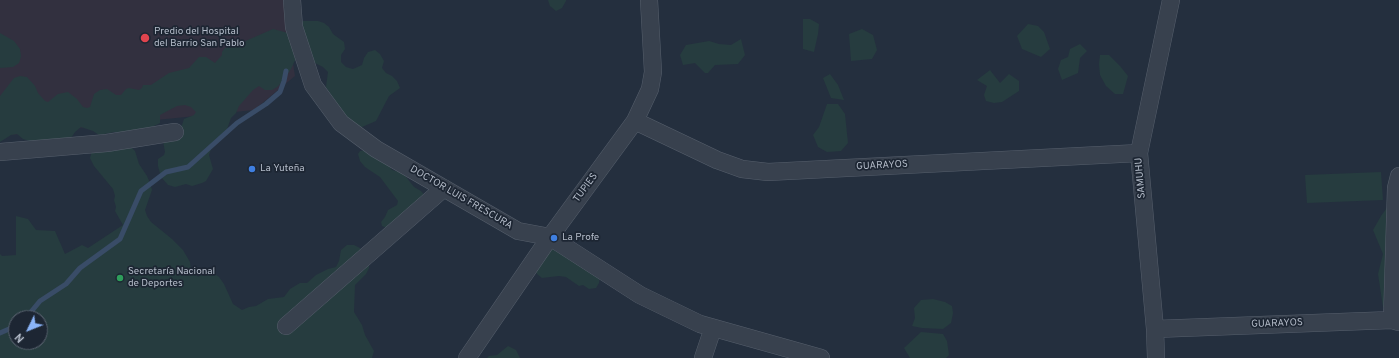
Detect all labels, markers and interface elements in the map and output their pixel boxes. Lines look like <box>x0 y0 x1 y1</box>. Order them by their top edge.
place label: Predio del Hospital del Barrio San Pablo <box>154 26 245 50</box>
marker: Predio del Hospital del Barrio San Pablo <box>139 32 151 44</box>
street label: SAMUHU <box>1133 157 1149 199</box>
street label: GUARAYOS <box>856 159 908 173</box>
place label: La Yuteña <box>260 163 305 175</box>
marker: La Yuteña <box>247 164 257 174</box>
street label: DOCTOR LUIS FRESCURA <box>408 164 514 232</box>
street label: TUPIES <box>571 171 601 205</box>
place label: La Profe <box>562 232 599 244</box>
marker: La Profe <box>549 233 559 243</box>
place label: Secretaría Nacional de Deportes <box>128 266 215 290</box>
marker: Secretaría Nacional de Deportes <box>115 273 125 283</box>
north arrow <box>8 310 48 350</box>
street label: GUARAYOS <box>1251 317 1303 331</box>
text: N <box>12 330 28 345</box>

